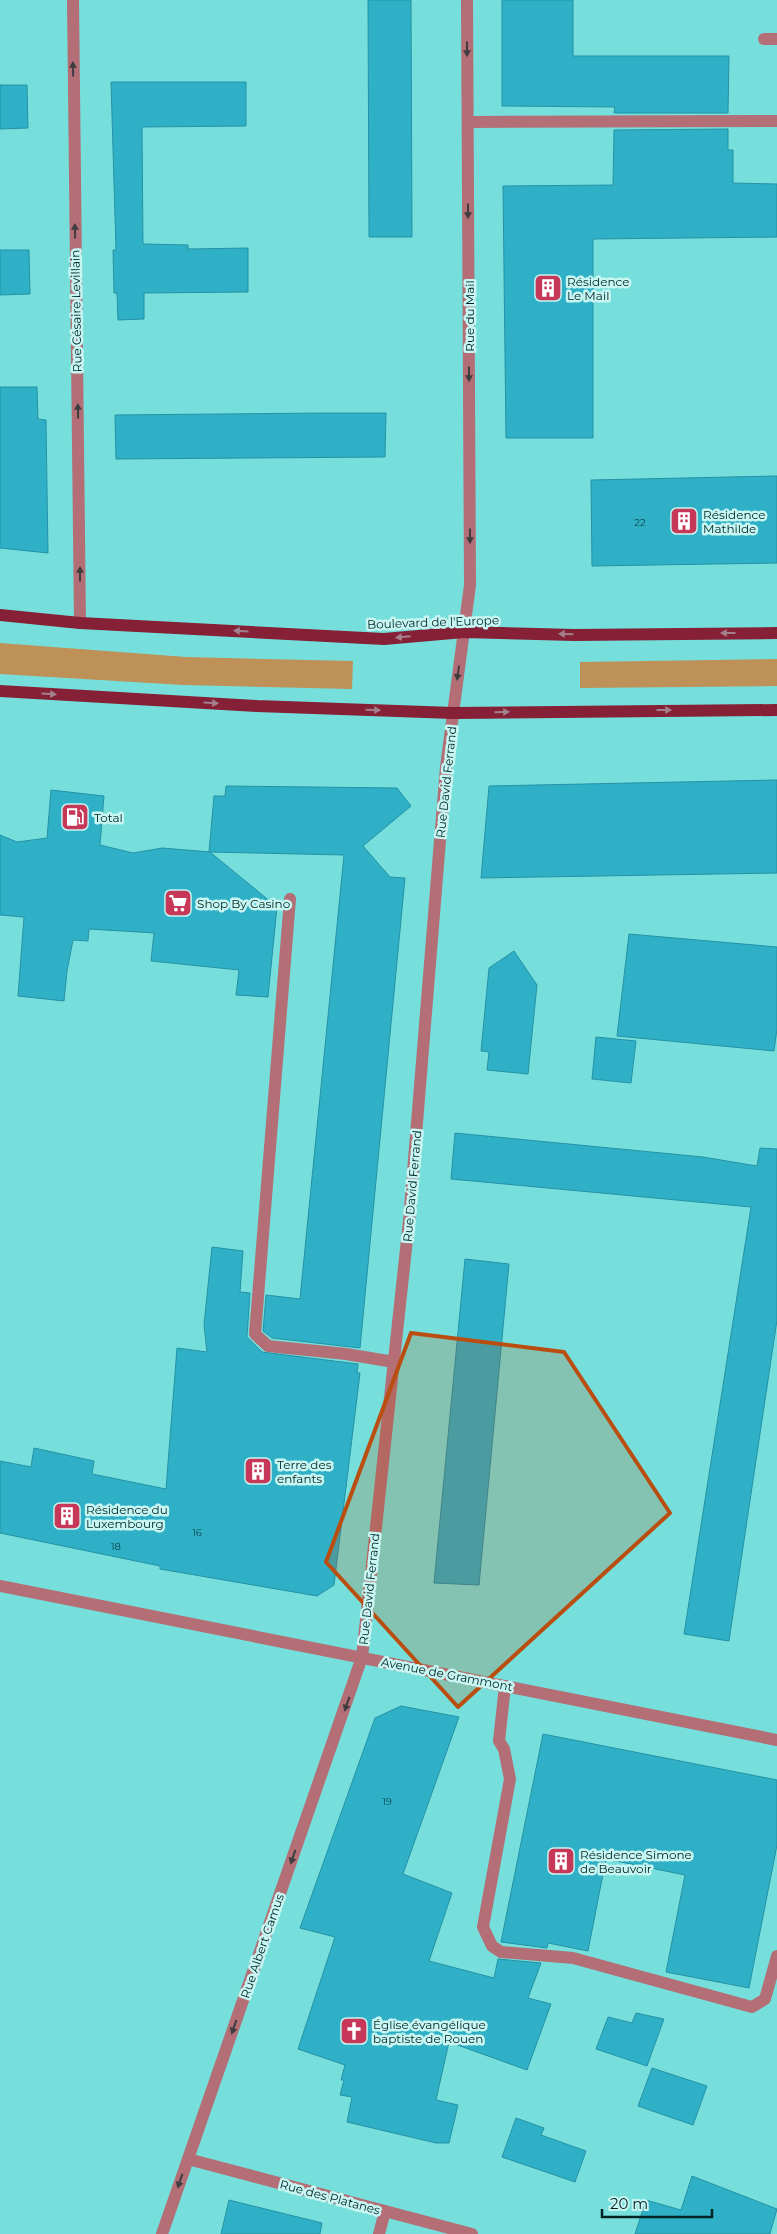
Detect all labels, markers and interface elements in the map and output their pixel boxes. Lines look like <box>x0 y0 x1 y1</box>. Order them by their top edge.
one-way arrow <box>463 41 471 57</box>
one-way arrow <box>69 61 77 77</box>
one-way arrow <box>464 203 472 219</box>
one-way arrow <box>71 223 79 239</box>
street label: Rue Césaire Levillain <box>67 250 85 372</box>
building icon: Résidence Le Mail <box>533 273 563 303</box>
place label: Résidence Le Mail <box>567 274 629 303</box>
street label: Rue du Mail <box>462 280 477 352</box>
one-way arrow <box>465 366 473 382</box>
one-way arrow <box>73 403 81 419</box>
building icon: Résidence Mathilde <box>669 506 699 536</box>
place label: Résidence Mathilde <box>703 507 765 536</box>
house number: 22 <box>634 516 646 529</box>
one-way arrow <box>466 528 474 544</box>
one-way arrow <box>75 566 83 582</box>
street label: Boulevard de l'Europe <box>367 612 499 632</box>
one-way arrow <box>233 627 249 635</box>
one-way arrow <box>720 629 736 637</box>
one-way arrow <box>558 630 574 638</box>
one-way arrow <box>395 633 411 641</box>
one-way arrow <box>454 665 462 681</box>
one-way arrow <box>41 690 57 698</box>
one-way arrow <box>203 700 219 708</box>
one-way arrow <box>365 706 381 714</box>
one-way arrow <box>656 706 672 714</box>
one-way arrow <box>494 708 510 716</box>
street label: Rue David Ferrand <box>433 726 459 838</box>
fuel station icon: Total <box>60 802 90 832</box>
place label: Total <box>94 810 123 825</box>
supermarket icon: Shop By Casino <box>163 888 193 918</box>
place label: Shop By Casino <box>197 896 290 911</box>
street label: Rue David Ferrand <box>400 1130 424 1242</box>
building icon: Terre des enfants <box>243 1456 273 1486</box>
place label: Terre des enfants <box>277 1457 332 1486</box>
building icon: Résidence du Luxembourg <box>52 1501 82 1531</box>
place label: Résidence du Luxembourg <box>86 1502 168 1531</box>
house number: 16 <box>192 1526 202 1539</box>
street label: Rue David Ferrand <box>356 1533 382 1645</box>
house number: 18 <box>111 1540 121 1553</box>
street label: Avenue de Grammont <box>380 1654 514 1694</box>
one-way arrow <box>343 1697 351 1712</box>
house number: 19 <box>382 1795 392 1808</box>
building icon: Résidence Simone de Beauvoir <box>546 1846 576 1876</box>
place label: Résidence Simone de Beauvoir <box>580 1847 692 1876</box>
one-way arrow <box>289 1850 296 1865</box>
street label: Rue Albert Camus <box>237 1892 287 2000</box>
church icon: Église évangélique baptiste de Rouen <box>339 2016 369 2046</box>
place label: Église évangélique baptiste de Rouen <box>373 2017 486 2046</box>
one-way arrow <box>230 2020 238 2035</box>
one-way arrow <box>176 2173 183 2188</box>
street label: Rue des Platanes <box>278 2176 382 2218</box>
scale bar <box>602 2186 712 2218</box>
text: 20 m <box>610 2194 648 2213</box>

